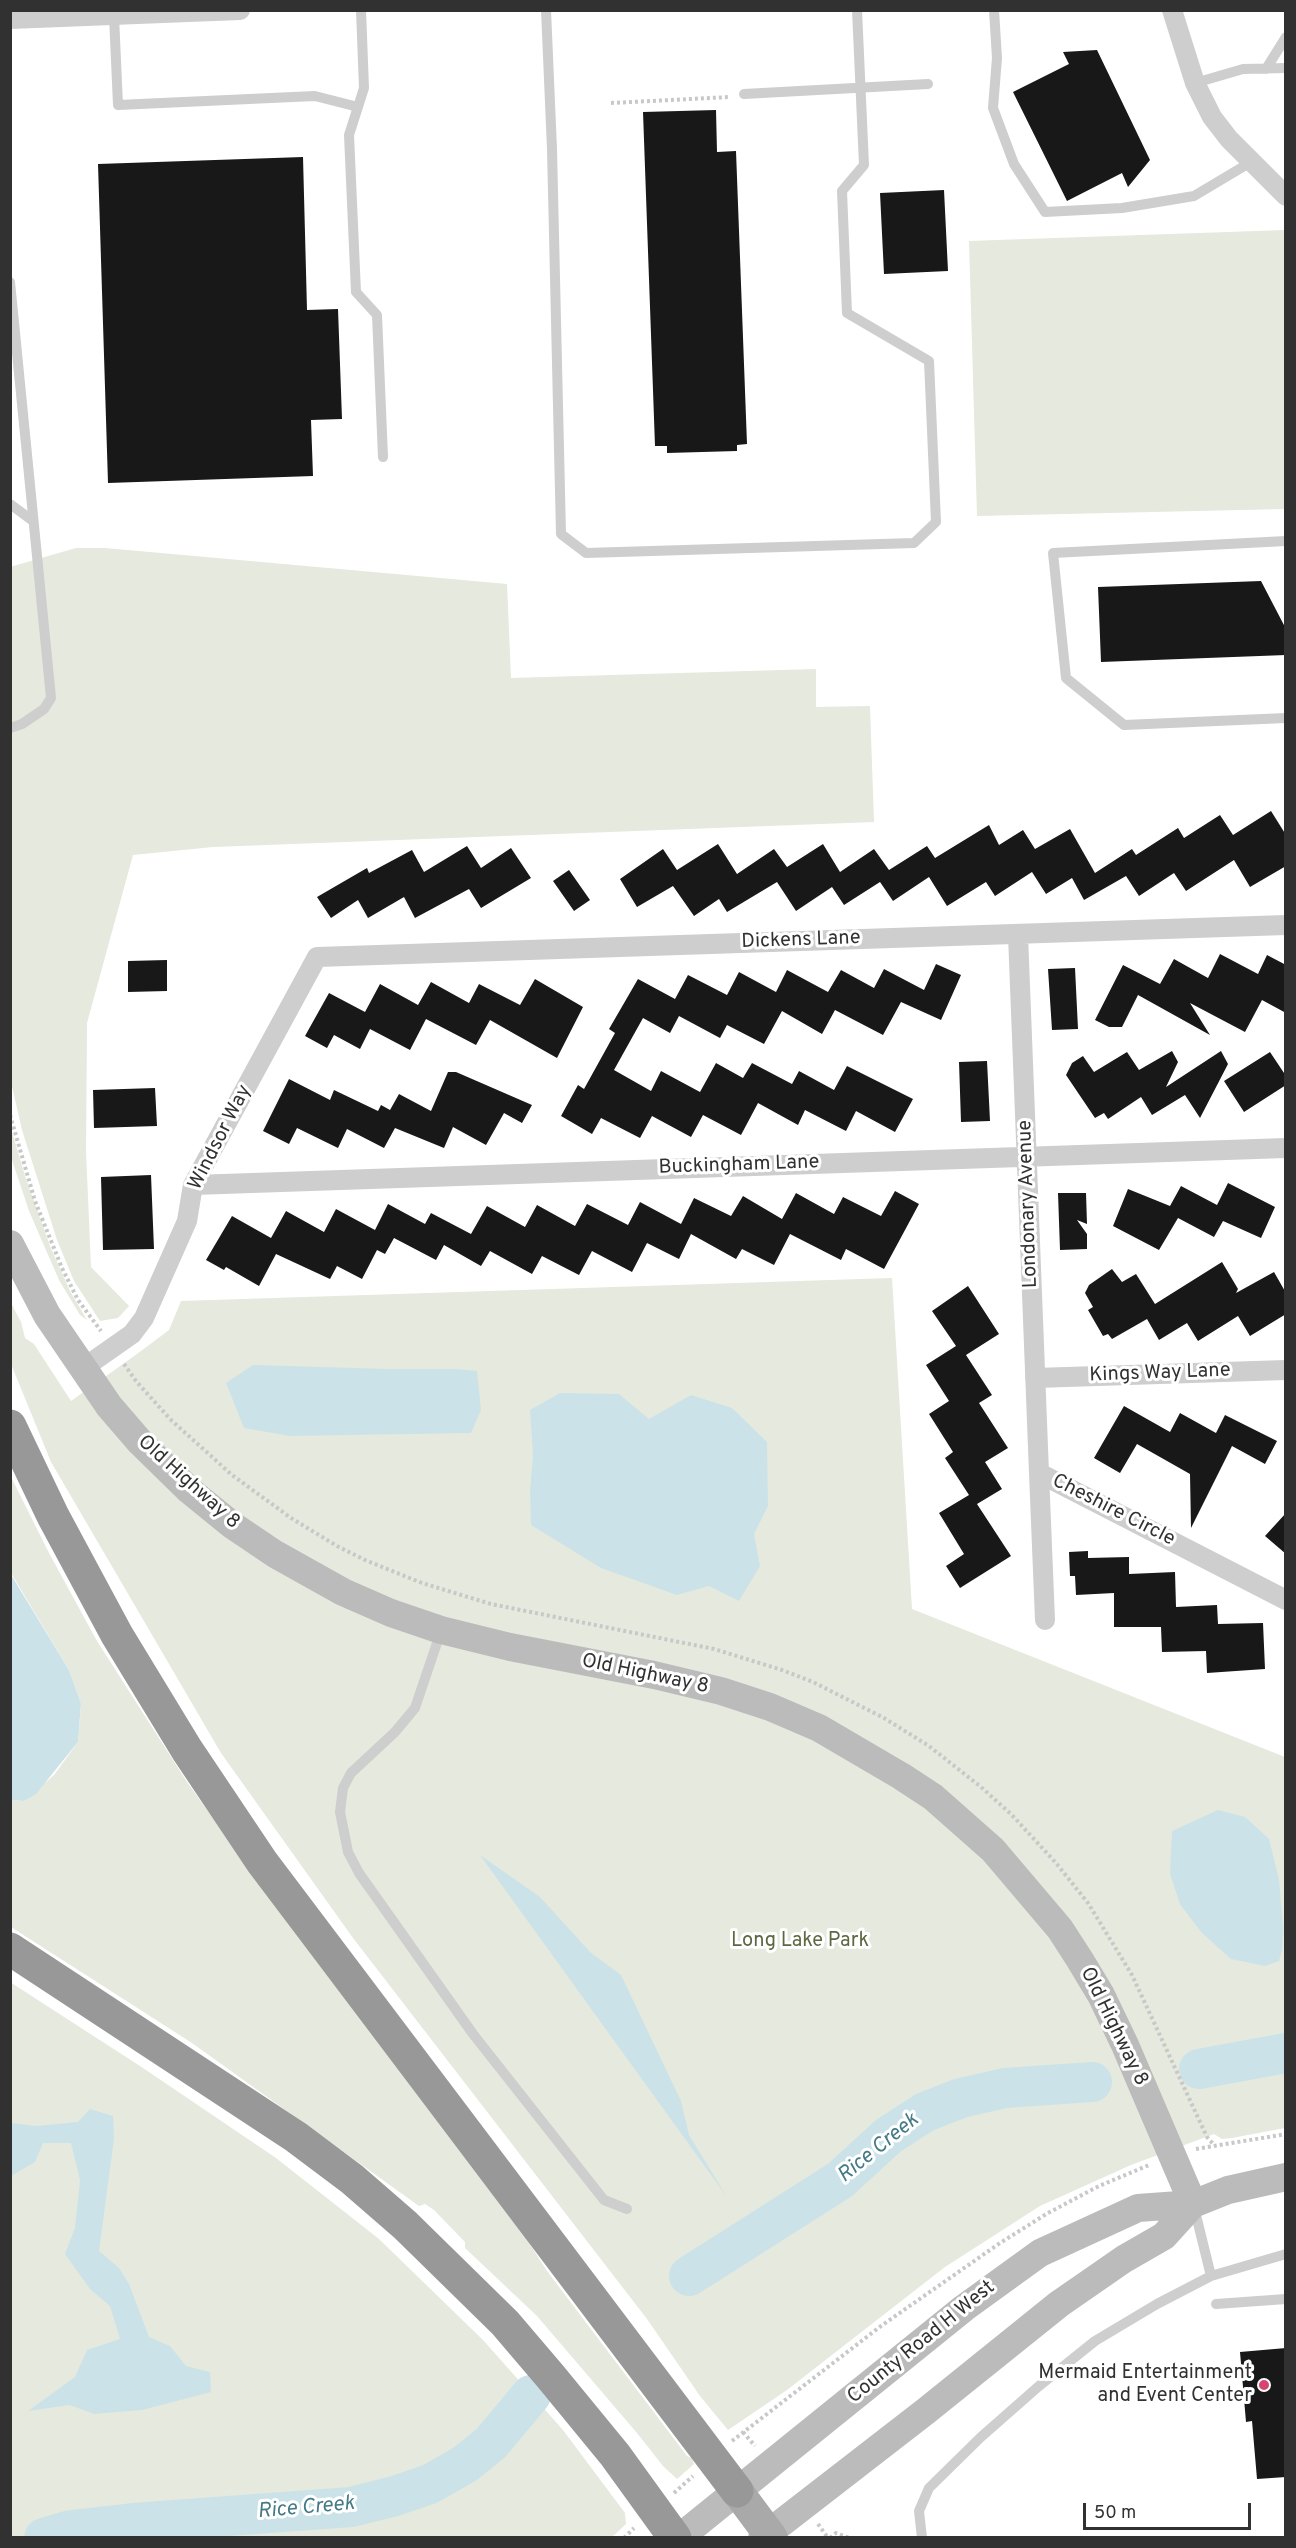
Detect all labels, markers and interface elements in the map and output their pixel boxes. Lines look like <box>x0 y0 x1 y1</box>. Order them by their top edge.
street label: Dickens Lane <box>741 927 861 955</box>
street label: Windsor Way <box>184 1081 258 1195</box>
street label: Londonary Avenue <box>1014 1119 1044 1289</box>
street label: Buckingham Lane <box>658 1151 820 1181</box>
street label: Kings Way Lane <box>1089 1360 1231 1388</box>
street label: Old Highway 8 <box>132 1431 244 1535</box>
street label: Cheshire Circle <box>1047 1470 1179 1552</box>
street label: Old Highway 8 <box>579 1650 711 1700</box>
park label: Long Lake Park <box>731 1930 869 1954</box>
street label: Old Highway 8 <box>1074 1964 1152 2090</box>
water label: Rice Creek <box>833 2109 925 2189</box>
street label: County Road H West <box>844 2276 1000 2410</box>
place label: Mermaid Entertainment and Event Center <box>1038 2362 1252 2409</box>
marker: Mermaid Entertainment and Event Center <box>1257 2378 1271 2392</box>
scale bar <box>1086 2491 1254 2529</box>
water label: Rice Creek <box>257 2492 355 2526</box>
text: 50 m <box>1094 2502 1136 2525</box>

